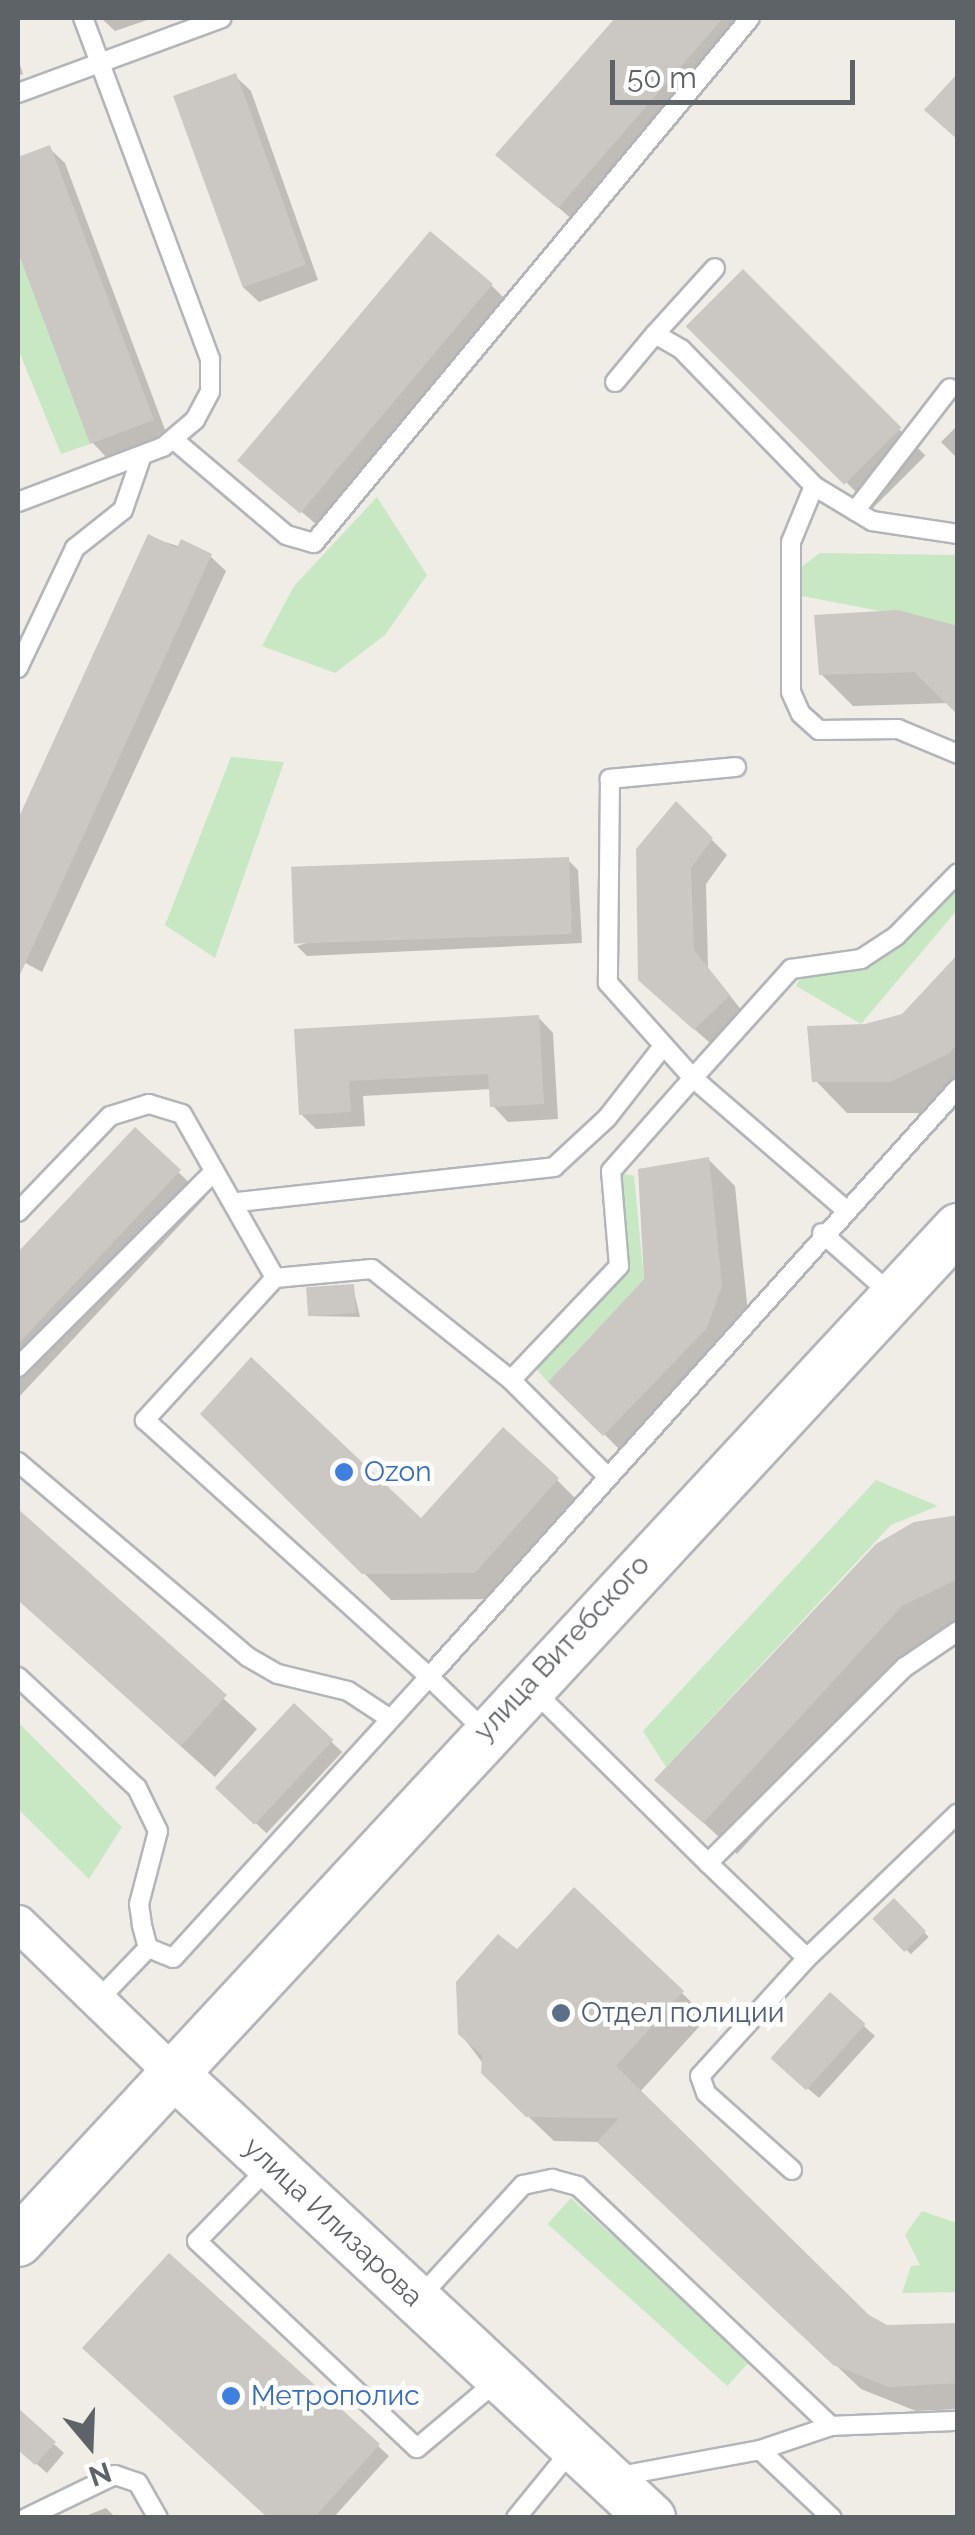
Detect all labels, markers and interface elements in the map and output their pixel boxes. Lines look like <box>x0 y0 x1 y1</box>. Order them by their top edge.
scale bar <box>615 40 860 102</box>
text: 50 m <box>627 60 697 95</box>
place label: Ozon <box>364 1455 431 1489</box>
marker: Ozon <box>333 1461 355 1483</box>
street label: улица Витебского <box>467 1548 657 1748</box>
place label: Отдел полиции <box>581 1996 784 2030</box>
marker: Отдел полиции <box>550 2002 572 2024</box>
street label: улица Илизарова <box>237 2130 429 2314</box>
place label: Метрополис <box>251 2379 420 2413</box>
marker: Метрополис <box>220 2385 242 2407</box>
north arrow <box>40 2395 140 2495</box>
text: N <box>84 2455 115 2493</box>

